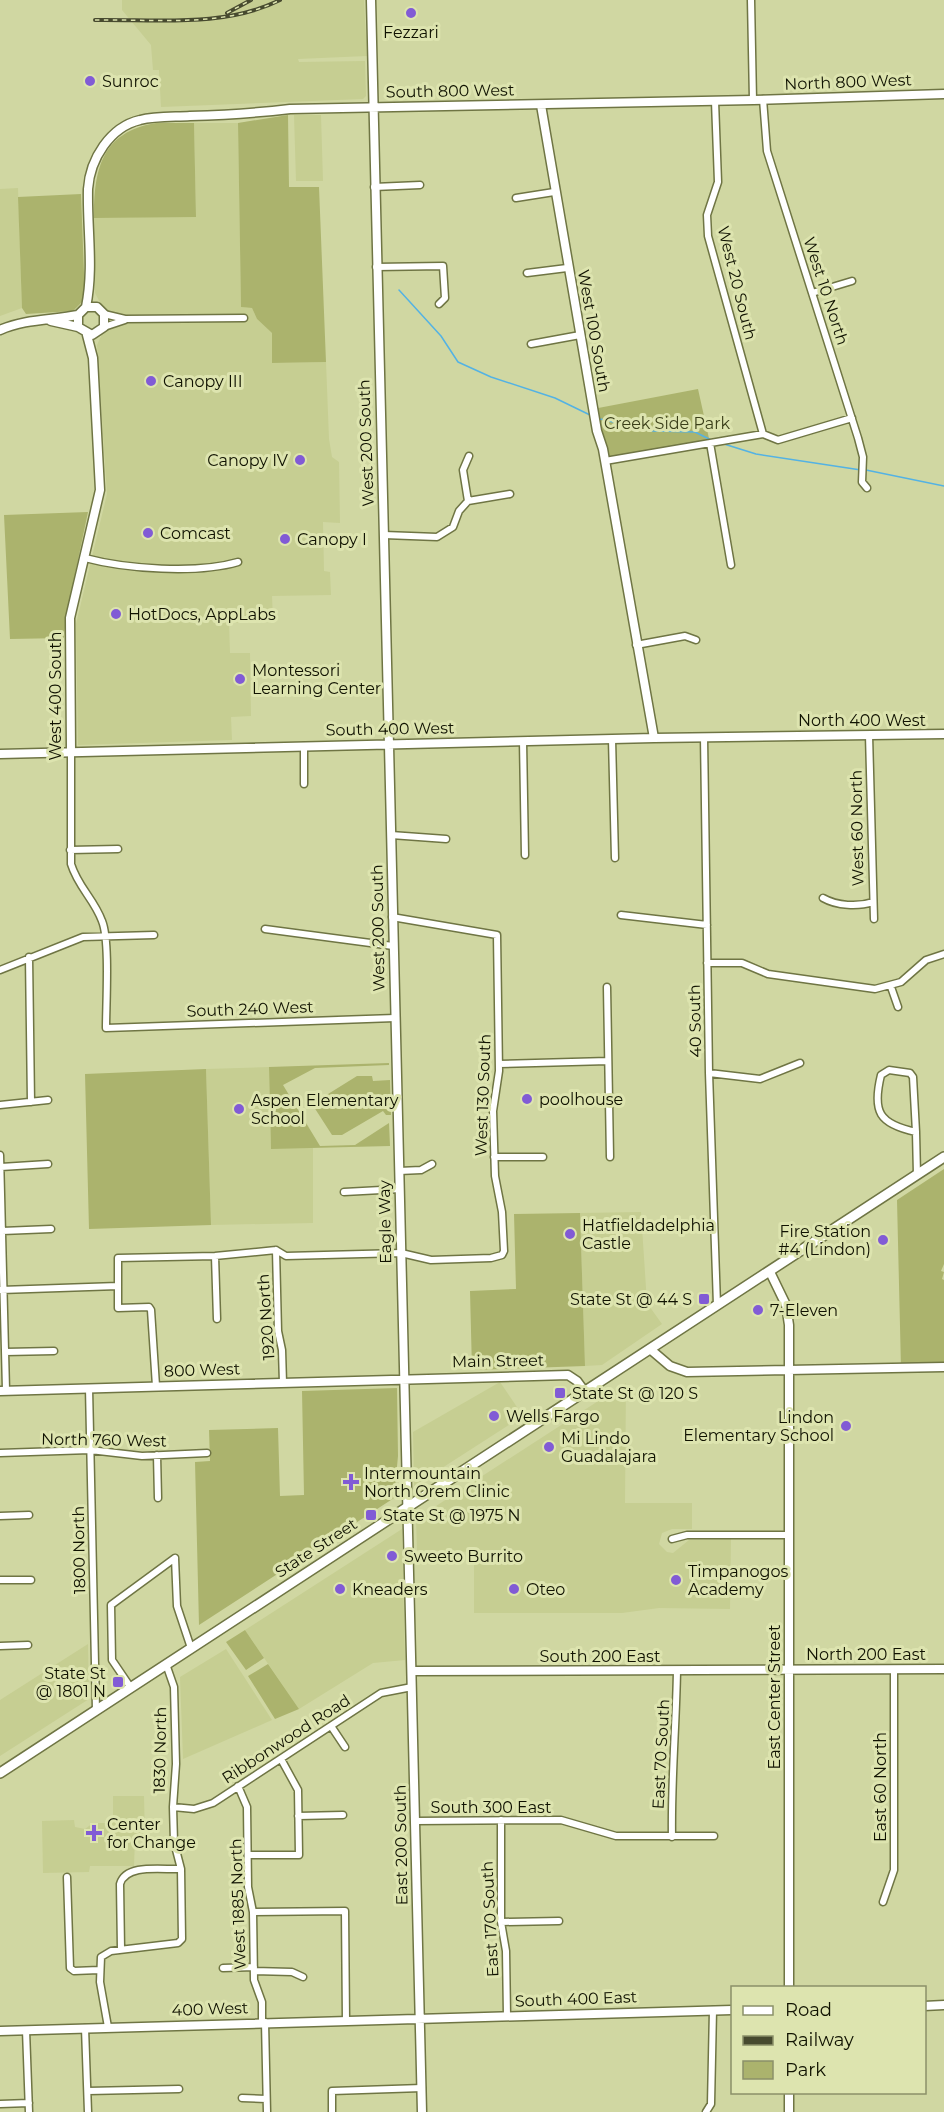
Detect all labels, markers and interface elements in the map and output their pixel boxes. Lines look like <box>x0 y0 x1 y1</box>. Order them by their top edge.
marker: Fezzari <box>404 6 418 20</box>
place label: Fezzari <box>383 23 439 42</box>
street label: North 800 West <box>784 70 913 94</box>
place label: Sunroc <box>102 72 159 91</box>
marker: Sunroc <box>83 74 97 88</box>
street label: South 800 West <box>386 80 515 102</box>
street label: West 20 South <box>714 224 760 342</box>
street label: West 10 North <box>800 235 852 347</box>
street label: West 100 South <box>574 268 614 394</box>
place label: Canopy III <box>163 372 242 391</box>
marker: Canopy III <box>144 374 158 388</box>
street label: West 200 South <box>354 379 378 507</box>
park label: Creek Side Park <box>604 414 730 433</box>
place label: Canopy IV <box>207 451 289 470</box>
marker: Canopy IV <box>293 453 307 467</box>
place label: Comcast <box>160 524 231 543</box>
marker: Comcast <box>141 526 155 540</box>
place label: Canopy I <box>297 530 367 549</box>
marker: Canopy I <box>278 532 292 546</box>
place label: HotDocs, AppLabs <box>128 605 276 624</box>
marker: HotDocs, AppLabs <box>109 607 123 621</box>
street label: West 400 South <box>46 632 65 760</box>
place label: Montessori Learning Center <box>252 661 381 698</box>
marker: Montessori Learning Center <box>233 672 247 686</box>
street label: North 400 West <box>798 711 927 730</box>
street label: South 400 West <box>325 718 455 740</box>
street label: West 60 North <box>846 770 868 886</box>
street label: West 200 South <box>367 864 389 992</box>
street label: 40 South <box>685 984 705 1058</box>
street label: South 240 West <box>186 997 314 1021</box>
street label: West 130 South <box>471 1033 495 1157</box>
place label: poolhouse <box>539 1090 623 1109</box>
place label: Aspen Elementary School <box>251 1091 399 1128</box>
marker: poolhouse <box>520 1092 534 1106</box>
marker: Aspen Elementary School <box>232 1102 246 1116</box>
street label: Eagle Way <box>375 1180 395 1264</box>
place label: Hatfieldadelphia Castle <box>582 1216 715 1253</box>
place label: Fire Station #4 (Lindon) <box>778 1222 871 1259</box>
marker: Hatfieldadelphia Castle <box>563 1227 577 1241</box>
marker: Fire Station #4 (Lindon) <box>876 1233 890 1247</box>
street label: 1920 North <box>254 1273 278 1361</box>
place label: State St @ 44 S <box>570 1290 692 1309</box>
marker: State St @ 44 S <box>697 1292 711 1306</box>
place label: 7-Eleven <box>770 1301 838 1320</box>
marker: 7-Eleven <box>751 1303 765 1317</box>
street label: Main Street <box>452 1351 545 1371</box>
street label: 800 West <box>163 1359 241 1381</box>
place label: State St @ 120 S <box>572 1384 698 1403</box>
marker: State St @ 120 S <box>553 1386 567 1400</box>
place label: Wells Fargo <box>506 1407 600 1426</box>
place label: Lindon Elementary School <box>683 1408 834 1445</box>
marker: Wells Fargo <box>487 1409 501 1423</box>
marker: Lindon Elementary School <box>839 1419 853 1433</box>
street label: North 760 West <box>41 1429 168 1451</box>
place label: Mi Lindo Guadalajara <box>561 1429 657 1466</box>
marker: Mi Lindo Guadalajara <box>542 1440 556 1454</box>
place label: Intermountain North Orem Clinic <box>364 1464 510 1501</box>
marker: Intermountain North Orem Clinic <box>342 1473 360 1491</box>
street label: 1800 North <box>69 1506 89 1594</box>
place label: State St @ 1975 N <box>383 1506 521 1525</box>
marker: State St @ 1975 N <box>364 1508 378 1522</box>
street label: State Street <box>271 1514 361 1582</box>
place label: Sweeto Burrito <box>404 1547 523 1566</box>
marker: Sweeto Burrito <box>385 1549 399 1563</box>
place label: Timpanogos Academy <box>688 1562 789 1599</box>
marker: Timpanogos Academy <box>669 1573 683 1587</box>
place label: Kneaders <box>352 1580 428 1599</box>
place label: Oteo <box>526 1580 565 1599</box>
marker: Kneaders <box>333 1582 347 1596</box>
marker: Oteo <box>507 1582 521 1596</box>
street label: East Center Street <box>765 1624 784 1769</box>
street label: North 200 East <box>806 1645 926 1664</box>
street label: South 200 East <box>540 1647 661 1666</box>
place label: State St @ 1801 N <box>36 1664 107 1701</box>
marker: State St @ 1801 N <box>111 1675 125 1689</box>
street label: Ribbonwood Road <box>218 1690 354 1788</box>
street label: East 70 South <box>649 1698 673 1810</box>
street label: 1830 North <box>150 1706 170 1794</box>
street label: East 60 North <box>871 1732 890 1842</box>
street label: East 200 South <box>390 1784 412 1906</box>
street label: South 300 East <box>431 1798 552 1817</box>
place label: Center for Change <box>107 1815 196 1852</box>
marker: Center for Change <box>85 1824 103 1842</box>
street label: West 1885 North <box>226 1838 250 1970</box>
street label: East 170 South <box>477 1861 503 1977</box>
legend <box>731 1986 926 2094</box>
street label: South 400 East <box>515 1987 638 2011</box>
street label: 400 West <box>171 1998 249 2020</box>
text: Road <box>785 1999 832 2021</box>
text: Railway <box>785 2029 854 2051</box>
text: Park <box>785 2059 826 2081</box>

